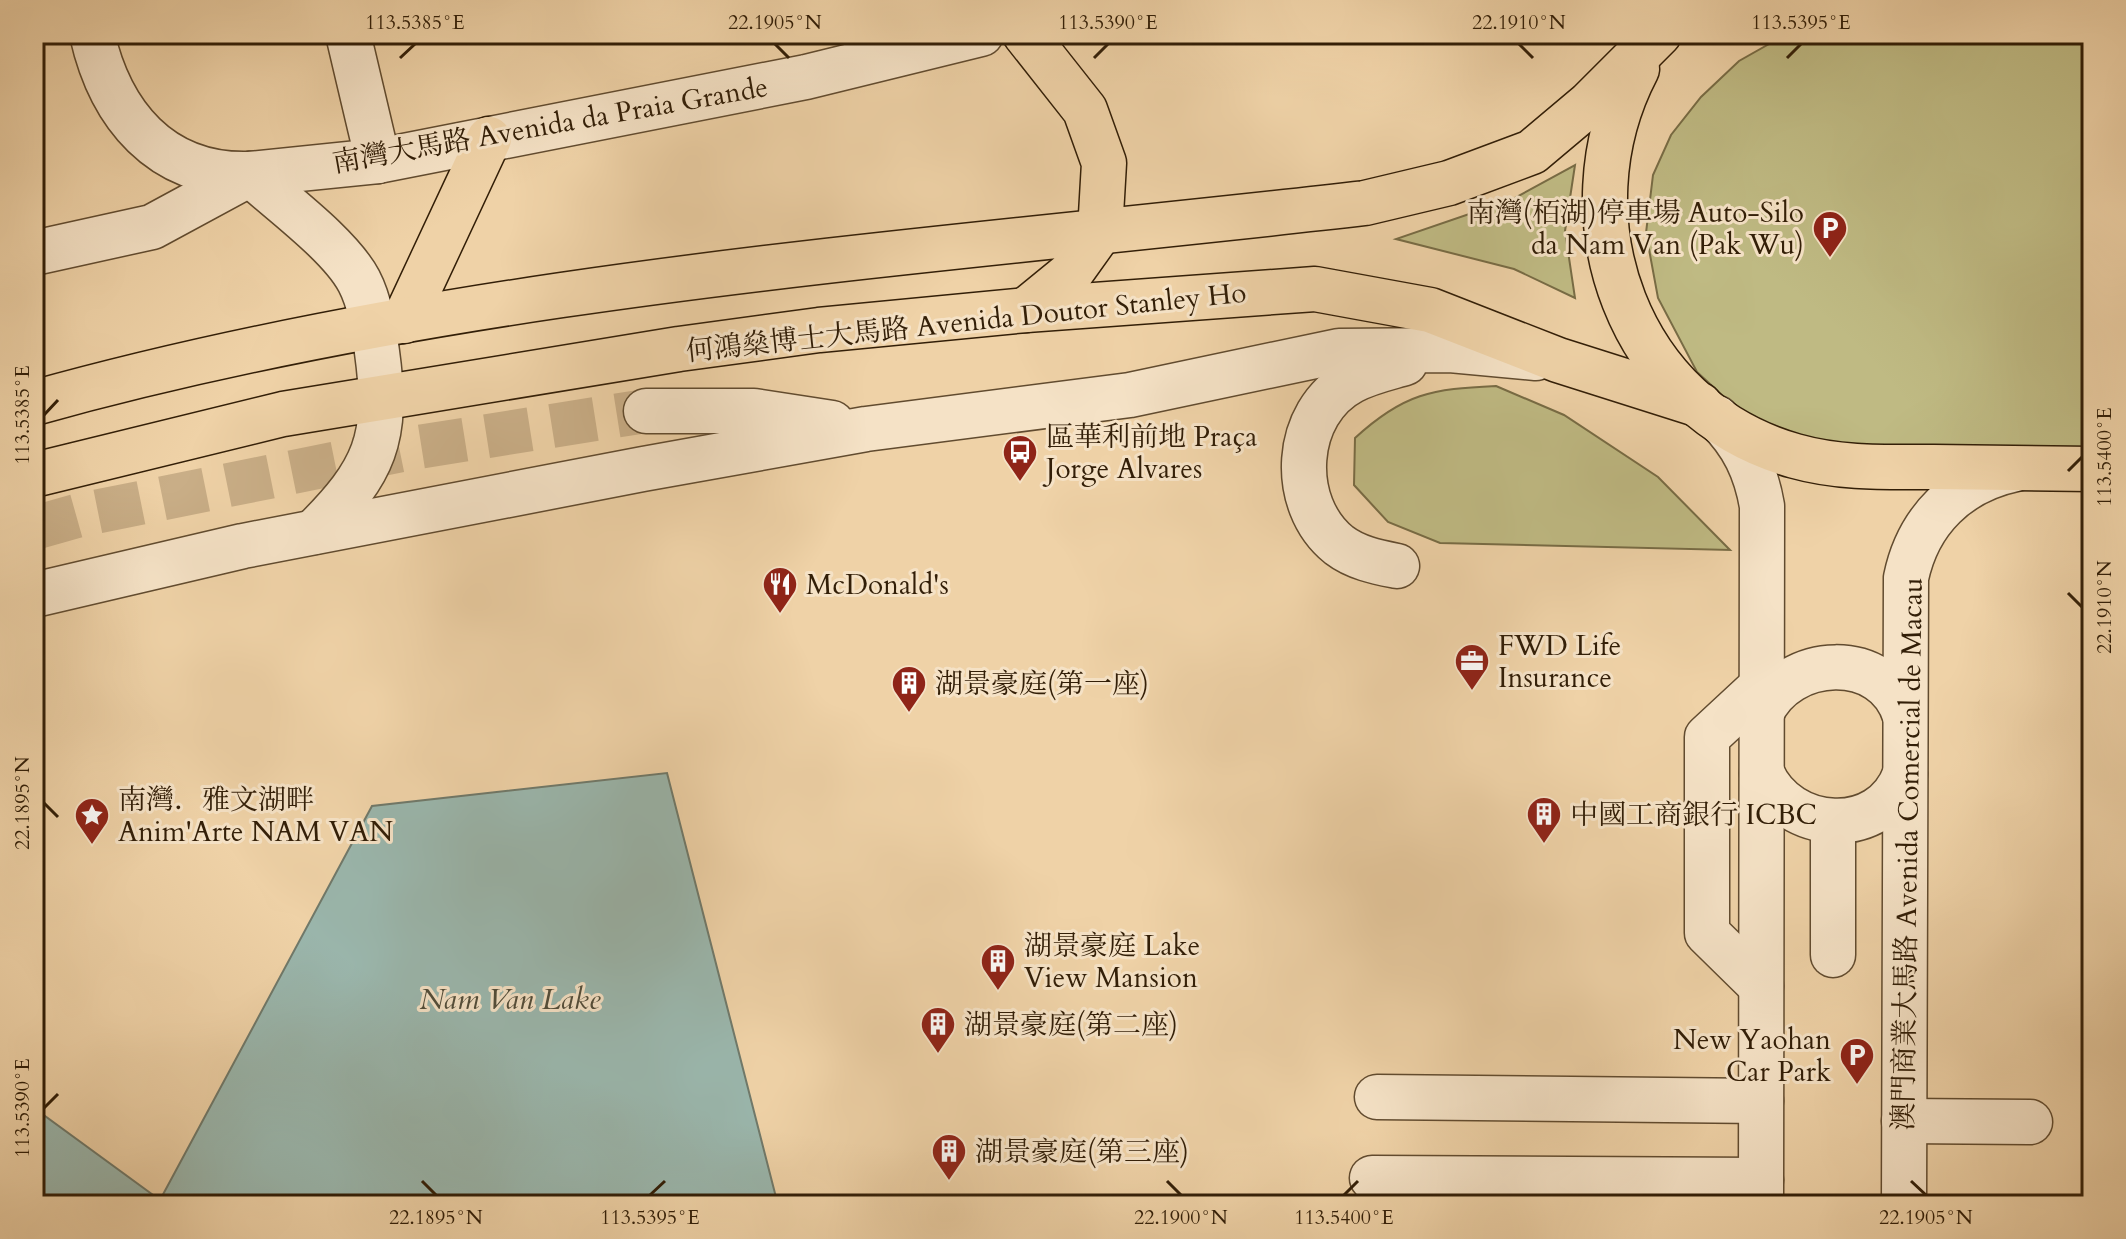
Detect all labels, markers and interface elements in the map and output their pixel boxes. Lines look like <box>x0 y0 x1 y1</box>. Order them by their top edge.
text: 113.5385°E <box>365 9 465 36</box>
text: 22.1905°N <box>728 9 822 36</box>
text: 113.5390°E <box>1058 9 1158 36</box>
text: 22.1910°N <box>1472 9 1566 36</box>
text: 113.5395°E <box>1751 9 1851 36</box>
street label: 南灣大馬路 Avenida da Praia Grande <box>329 68 771 182</box>
place label: 南灣(栢湖)停車場 Auto-Silo da Nam Van (Pak Wu) <box>1467 194 1804 264</box>
parking icon: 南灣(栢湖)停車場 Auto-Silo da Nam Van (Pak Wu) <box>1811 209 1849 259</box>
street label: 何鴻燊博士大馬路 Avenida Doutor Stanley Ho <box>684 274 1248 370</box>
text: 113.5385°E <box>9 365 36 465</box>
text: 113.5400°E <box>2091 407 2118 507</box>
place label: 區華利前地 Praça Jorge Alvares <box>1042 418 1257 488</box>
bus stop icon: 區華利前地 Praça Jorge Alvares <box>1001 433 1039 483</box>
text: 22.1910°N <box>2091 560 2118 654</box>
restaurant icon: McDonald's <box>761 565 799 615</box>
place label: McDonald's <box>806 566 949 604</box>
street label: 澳門商業大馬路 Avenida Comercial de Macau <box>1884 577 1932 1131</box>
place label: FWD Life Insurance <box>1498 627 1621 697</box>
office icon: FWD Life Insurance <box>1453 642 1491 692</box>
building icon: 湖景豪庭(第一座) <box>890 664 928 714</box>
place label: 湖景豪庭(第一座) <box>935 665 1149 703</box>
text: 22.1895°N <box>9 756 36 850</box>
place label: 南灣．雅文湖畔 Anim'Arte NAM VAN <box>118 781 393 851</box>
building icon: 中國工商銀行 ICBC <box>1525 795 1563 845</box>
place icon: 南灣．雅文湖畔 Anim'Arte NAM VAN <box>73 796 111 846</box>
place label: 中國工商銀行 ICBC <box>1570 796 1817 834</box>
place label: 湖景豪庭 Lake View Mansion <box>1024 927 1200 997</box>
building icon: 湖景豪庭 Lake View Mansion <box>979 942 1017 992</box>
water label: Nam Van Lake <box>420 979 601 1020</box>
building icon: 湖景豪庭(第二座) <box>919 1005 957 1055</box>
place label: 湖景豪庭(第二座) <box>964 1006 1178 1044</box>
place label: New Yaohan Car Park <box>1673 1021 1831 1091</box>
parking icon: New Yaohan Car Park <box>1838 1036 1876 1086</box>
text: 113.5390°E <box>9 1058 36 1158</box>
building icon: 湖景豪庭(第三座) <box>930 1132 968 1182</box>
place label: 湖景豪庭(第三座) <box>975 1133 1189 1171</box>
text: 22.1895°N <box>389 1204 483 1231</box>
text: 113.5395°E <box>600 1204 700 1231</box>
text: 22.1900°N <box>1134 1204 1228 1231</box>
text: 113.5400°E <box>1294 1204 1394 1231</box>
text: 22.1905°N <box>1879 1204 1973 1231</box>

